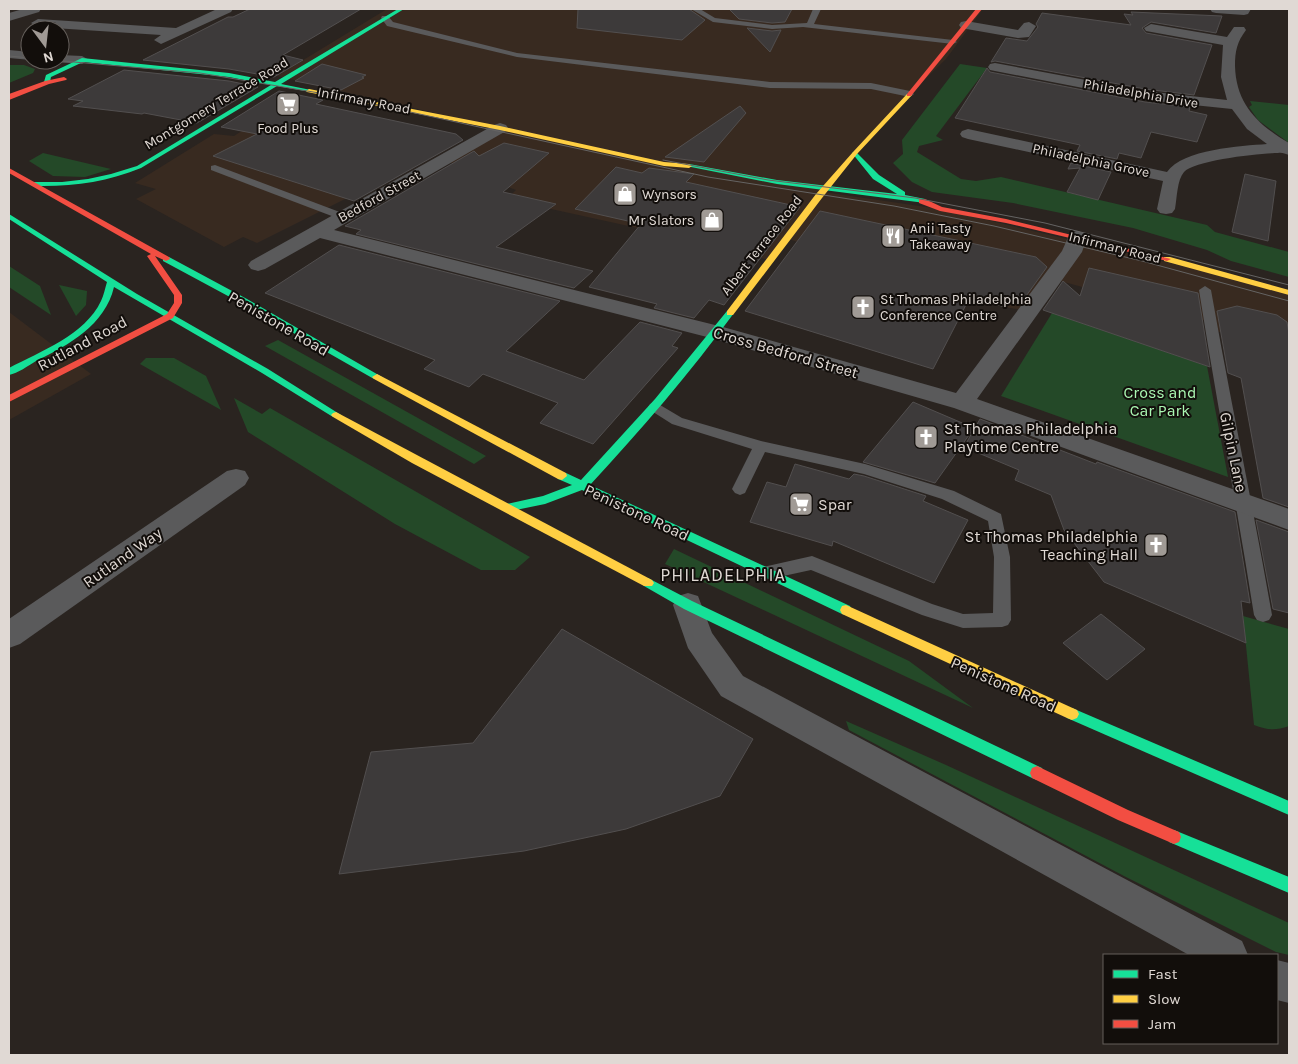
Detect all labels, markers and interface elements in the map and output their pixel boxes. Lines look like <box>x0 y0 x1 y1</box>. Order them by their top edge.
north arrow <box>20 20 70 70</box>
text: N <box>41 48 55 67</box>
street label: Montgomery Terrace Road <box>141 54 291 153</box>
street label: Philadelphia Drive <box>1082 75 1199 112</box>
street label: Infirmary Road <box>316 83 412 118</box>
supermarket icon: Food Plus <box>275 91 301 117</box>
place label: Food Plus <box>257 120 319 137</box>
street label: Philadelphia Grove <box>1031 140 1151 181</box>
street label: Bedford Street <box>335 167 423 226</box>
shop icon: Wynsors <box>612 181 638 207</box>
place label: Wynsors <box>642 186 697 203</box>
street label: Albert Terrace Road <box>717 192 806 299</box>
shop icon: Mr Slators <box>699 207 725 233</box>
place label: Mr Slators <box>628 212 694 229</box>
place label: Anii Tasty Takeaway <box>910 220 971 253</box>
restaurant icon: Anii Tasty Takeaway <box>880 223 906 249</box>
street label: Infirmary Road <box>1067 228 1163 267</box>
street label: Penistone Road <box>225 287 333 360</box>
place label: St Thomas Philadelphia Conference Centre <box>880 291 1032 324</box>
church icon: St Thomas Philadelphia Conference Centre <box>850 294 876 320</box>
street label: Rutland Road <box>34 312 130 375</box>
street label: Cross Bedford Street <box>711 323 860 382</box>
park label: Cross and Car Park <box>1124 383 1196 420</box>
street label: Gilpin Lane <box>1216 410 1251 494</box>
place label: St Thomas Philadelphia Playtime Centre <box>944 419 1117 456</box>
church icon: St Thomas Philadelphia Playtime Centre <box>913 424 939 450</box>
street label: Penistone Road <box>581 480 692 545</box>
supermarket icon: Spar <box>788 491 814 517</box>
place label: Spar <box>818 495 852 514</box>
street label: Rutland Way <box>79 523 166 592</box>
place label: St Thomas Philadelphia Teaching Hall <box>965 527 1138 564</box>
church icon: St Thomas Philadelphia Teaching Hall <box>1143 532 1169 558</box>
district label: PHILADELPHIA <box>660 564 786 586</box>
street label: Penistone Road <box>948 653 1059 716</box>
legend <box>1103 954 1278 1044</box>
text: Fast <box>1148 965 1178 983</box>
text: Slow <box>1148 990 1180 1008</box>
text: Jam <box>1148 1015 1176 1033</box>

